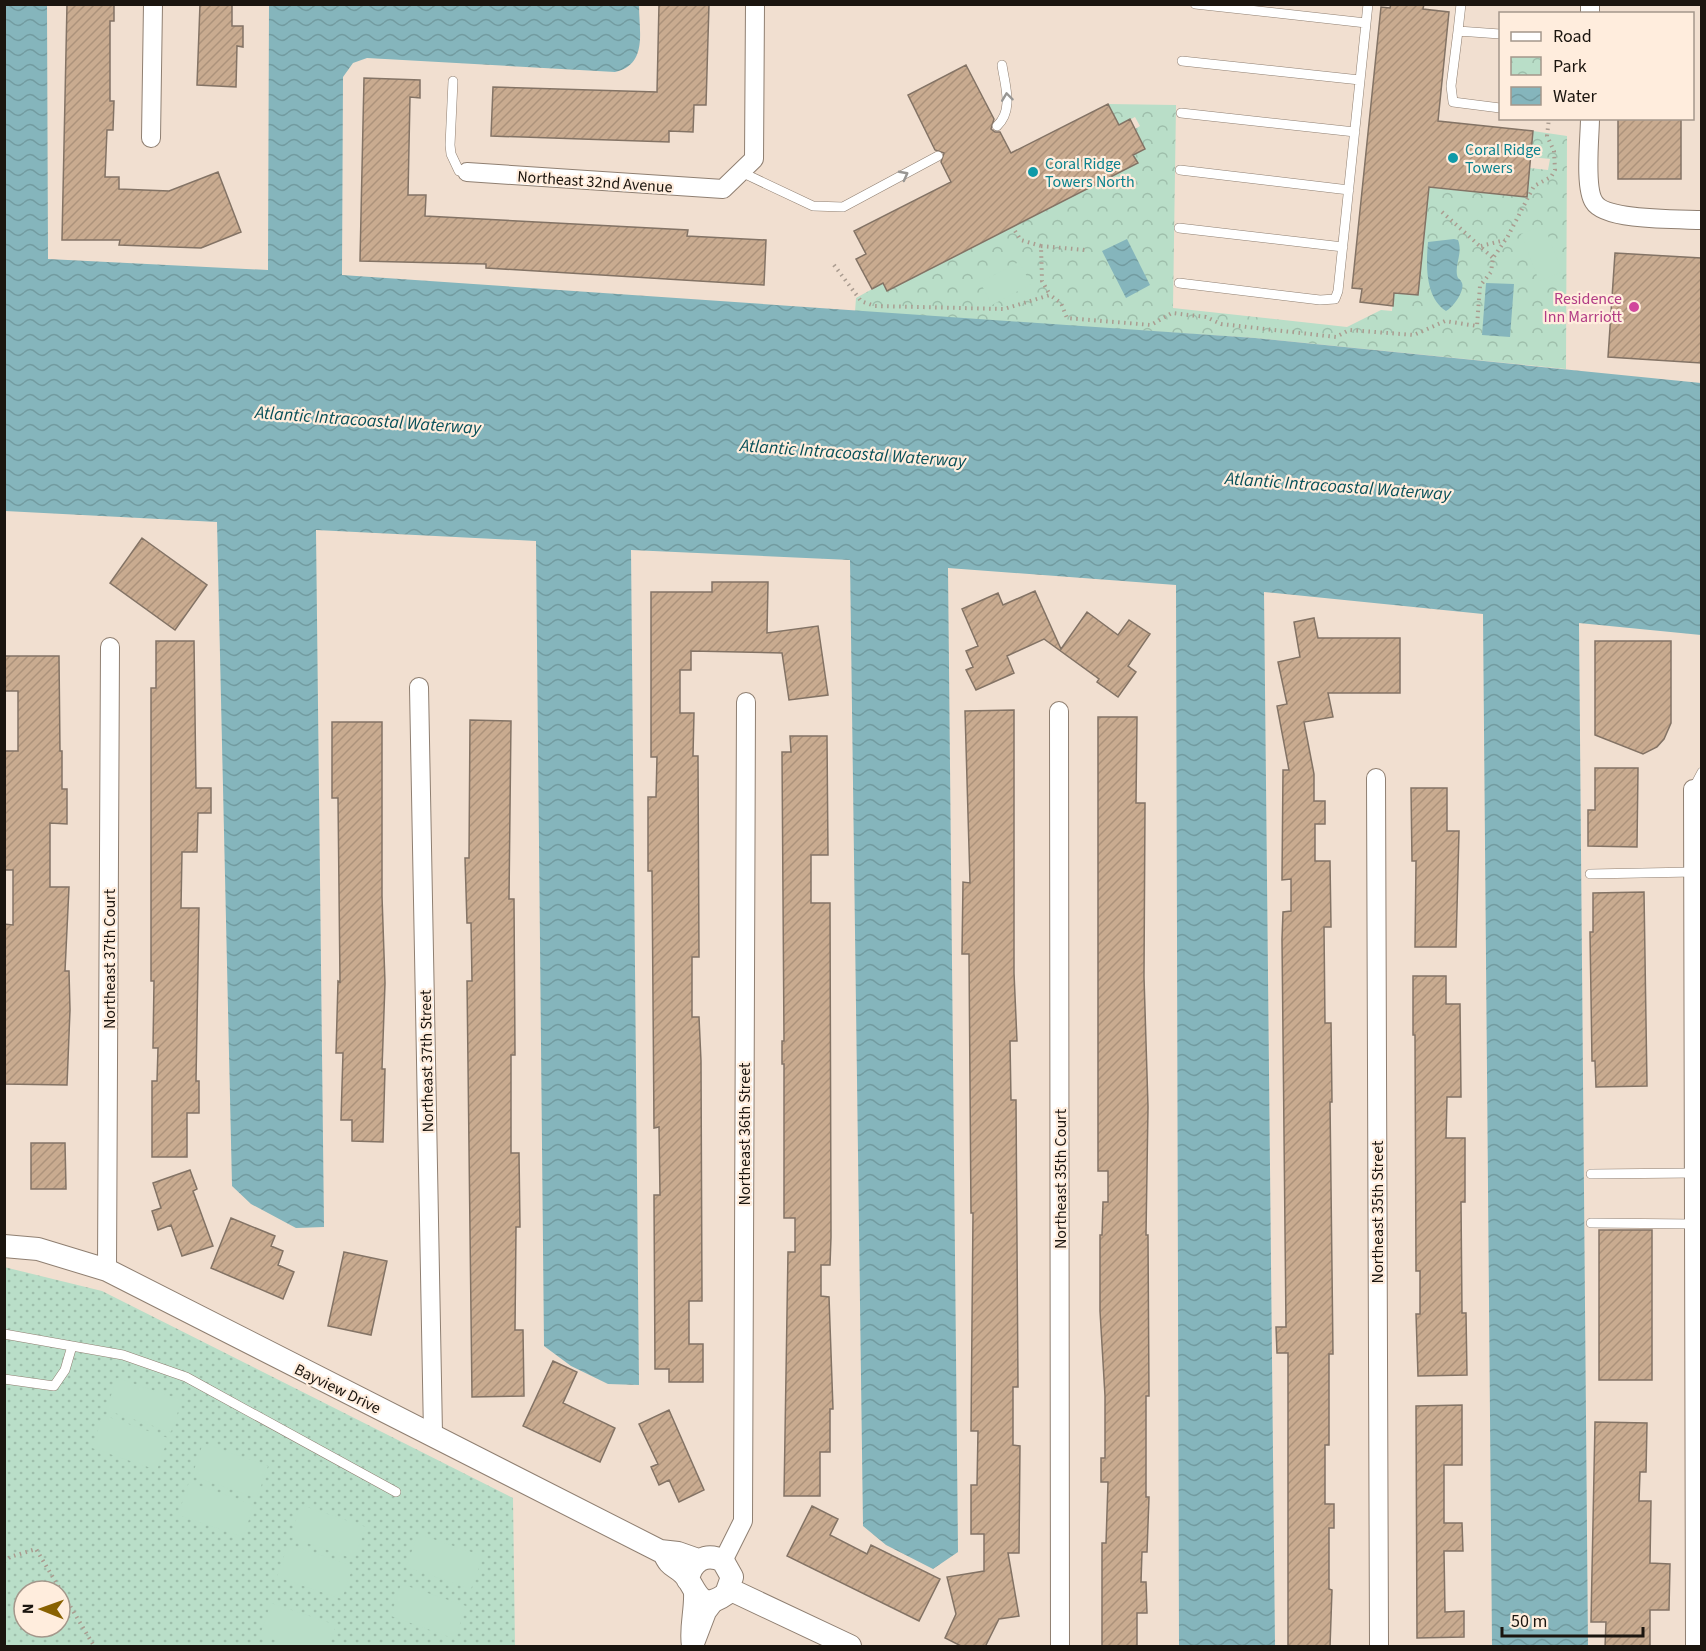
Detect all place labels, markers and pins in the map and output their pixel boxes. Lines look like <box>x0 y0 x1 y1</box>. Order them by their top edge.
place label: Coral Ridge Towers <box>1465 139 1541 179</box>
marker: Coral Ridge Towers <box>1446 151 1460 165</box>
place label: Coral Ridge Towers North <box>1045 153 1135 193</box>
marker: Coral Ridge Towers North <box>1026 165 1040 179</box>
place label: Residence Inn Marriott <box>1543 288 1623 328</box>
marker: Residence Inn Marriott <box>1627 300 1641 314</box>

